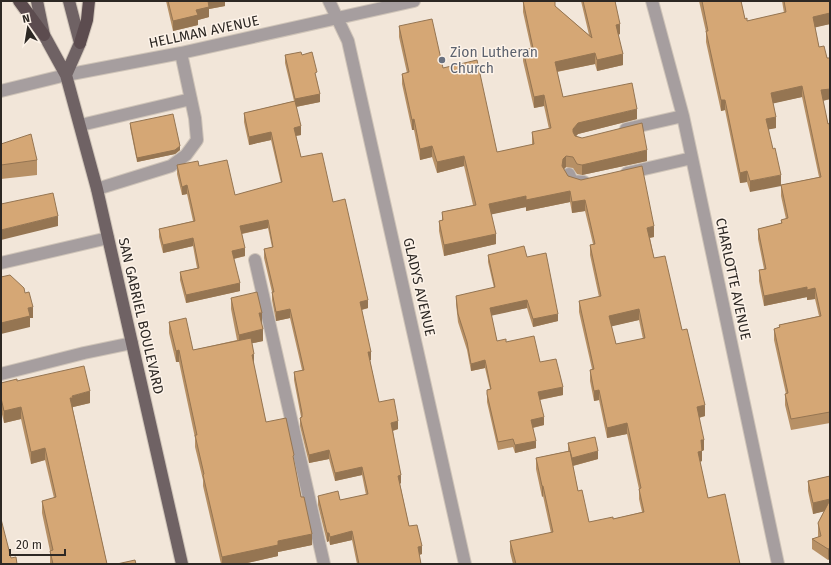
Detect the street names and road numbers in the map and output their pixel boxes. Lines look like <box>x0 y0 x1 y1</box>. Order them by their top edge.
street label: HELLMAN AVENUE <box>147 12 261 52</box>
street label: CHARLOTTE AVENUE <box>712 216 754 342</box>
street label: SAN GABRIEL BOULEVARD <box>115 236 167 396</box>
street label: GLADYS AVENUE <box>399 236 439 338</box>

